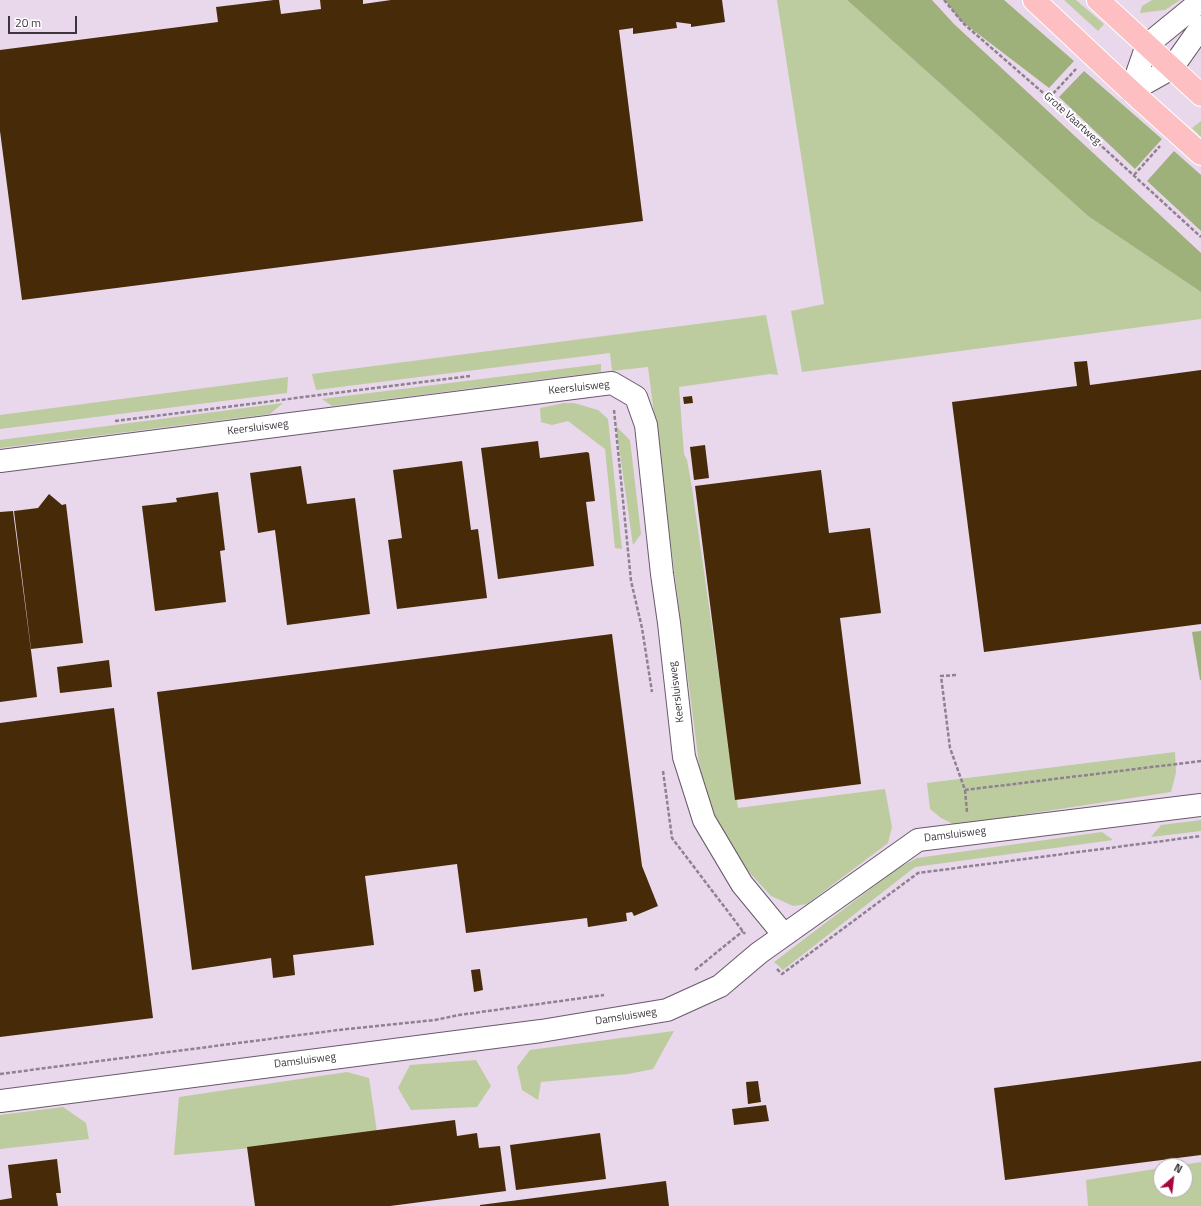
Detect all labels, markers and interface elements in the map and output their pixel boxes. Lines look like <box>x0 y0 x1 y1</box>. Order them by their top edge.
scale bar <box>10 8 79 34</box>
text: 20 m <box>15 13 41 32</box>
street label: Grote Vaartweg <box>1041 90 1103 148</box>
street label: Keersluisweg <box>548 378 610 398</box>
street label: Keersluisweg <box>227 418 289 438</box>
street label: Keersluisweg <box>667 661 687 723</box>
street label: Damsluisweg <box>923 825 987 845</box>
street label: Damsluisweg <box>594 1006 658 1028</box>
street label: Damsluisweg <box>273 1051 337 1071</box>
north arrow <box>1153 1158 1193 1198</box>
text: N <box>1171 1159 1185 1177</box>

